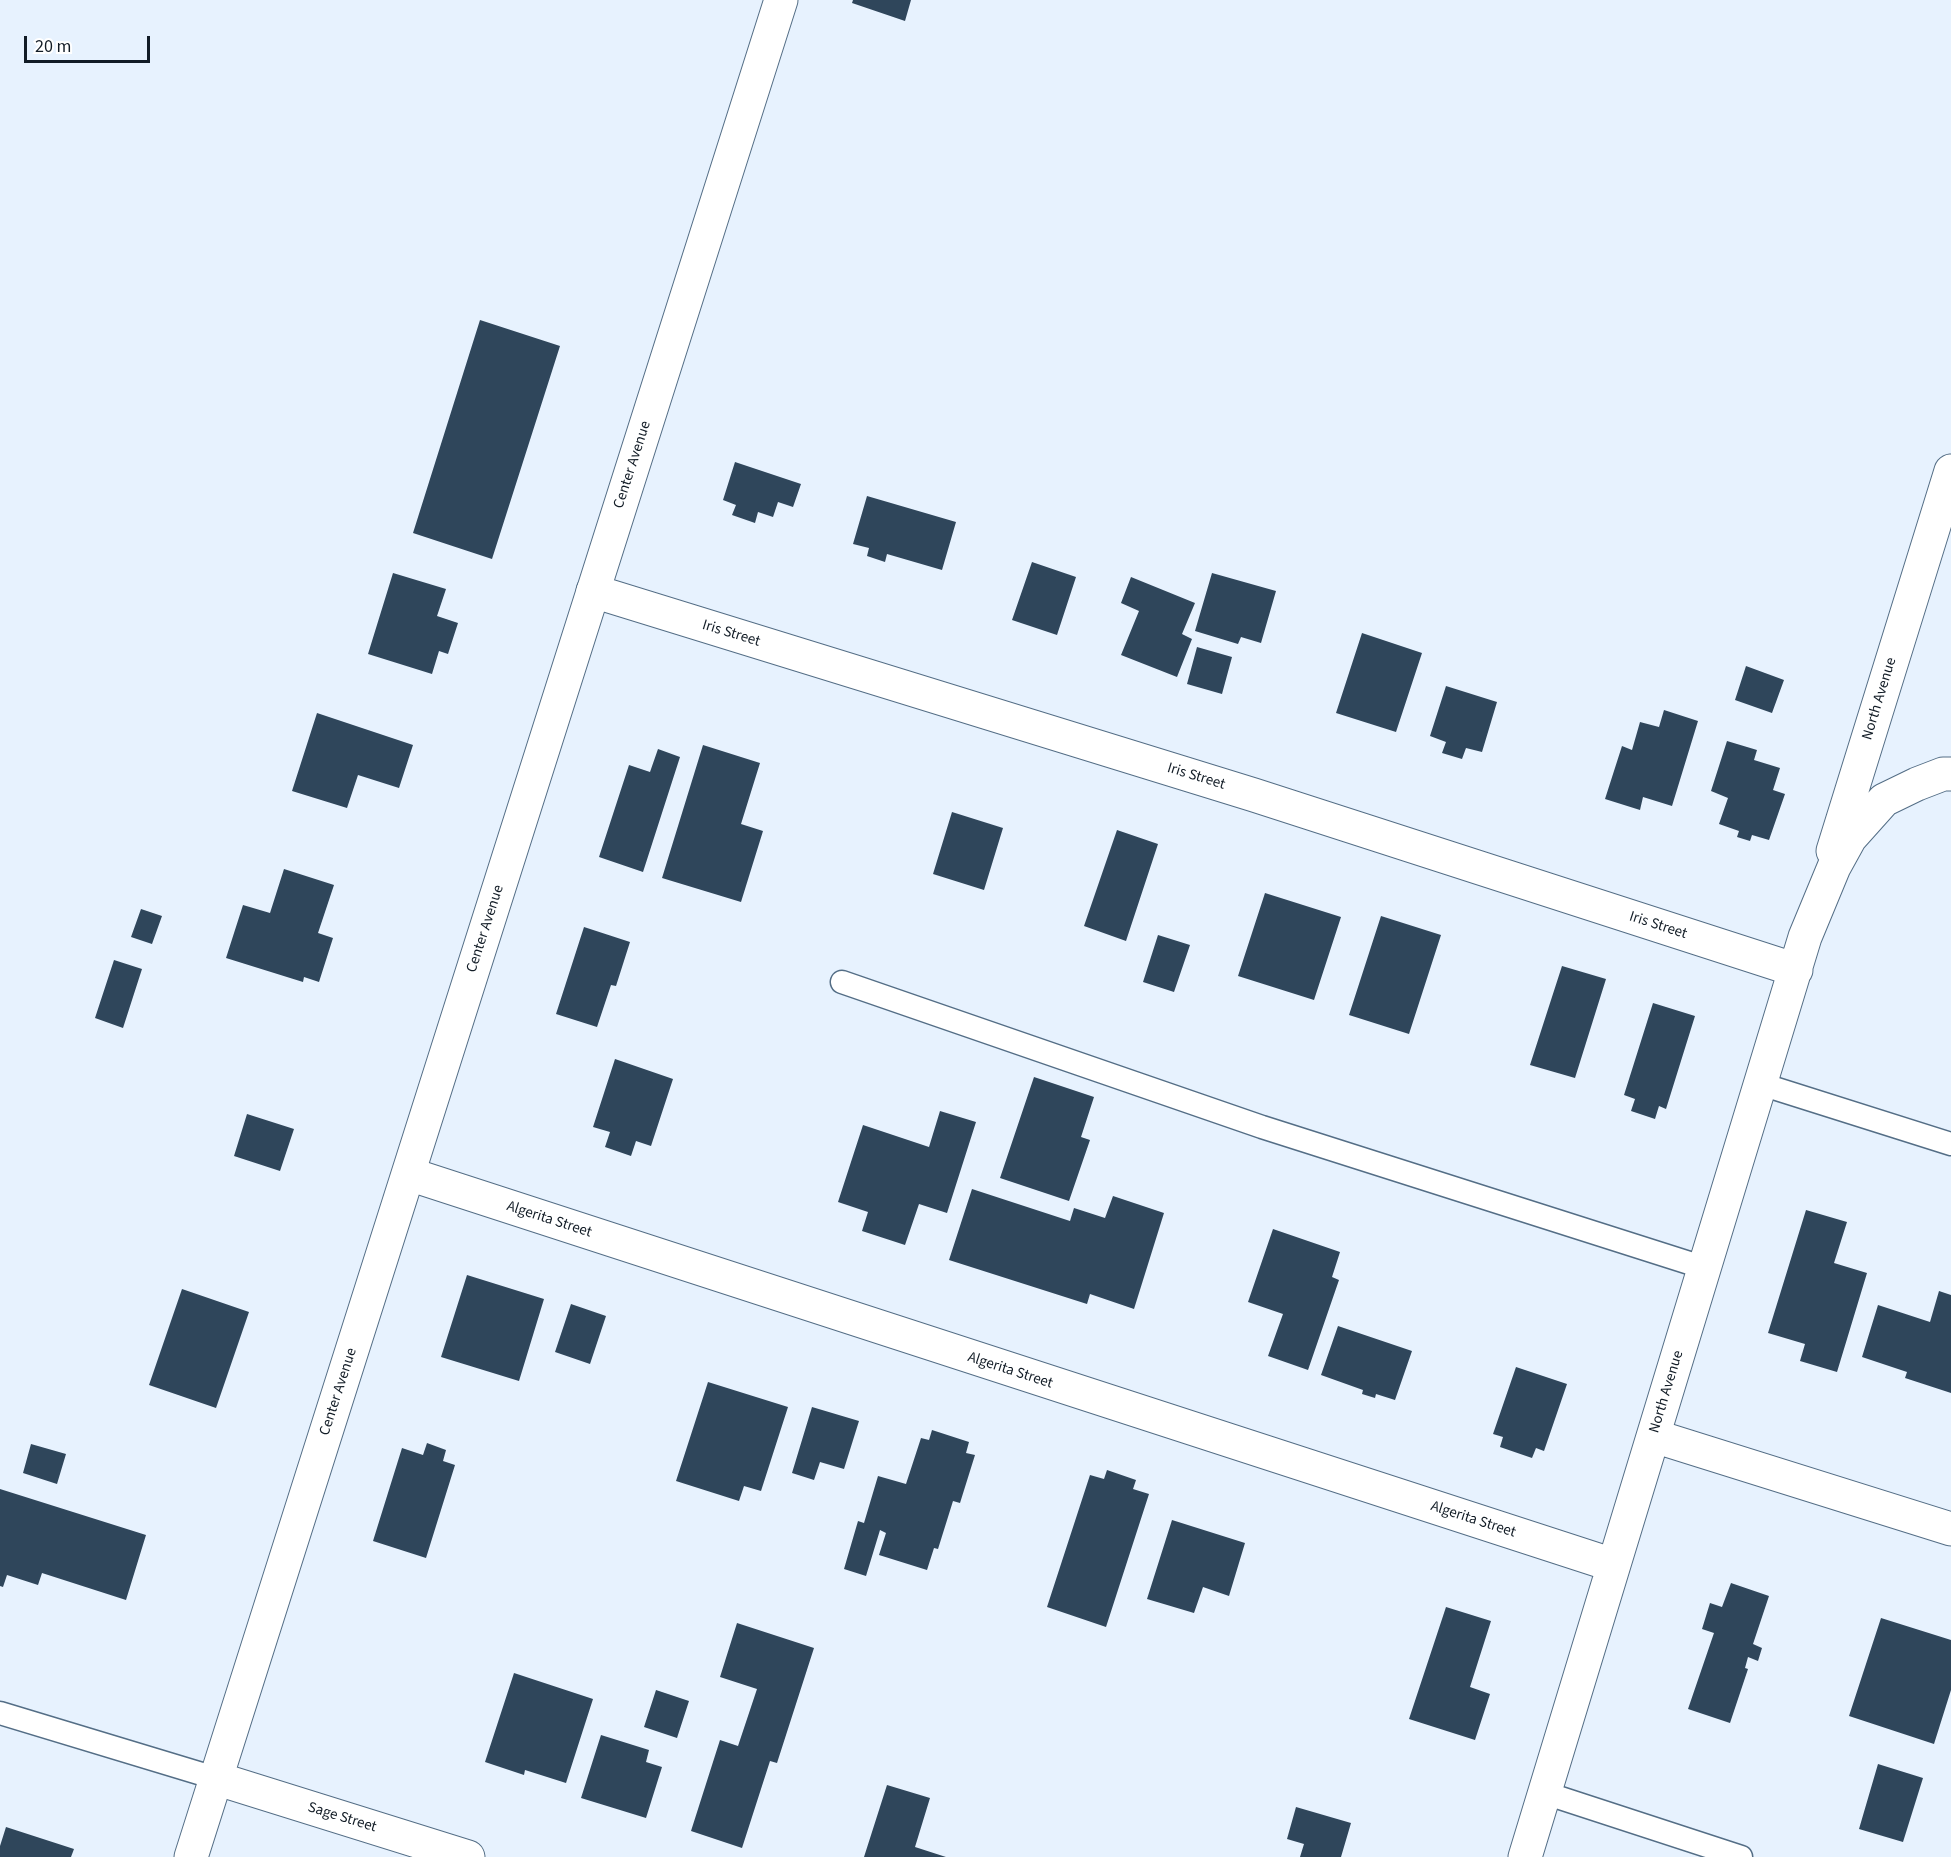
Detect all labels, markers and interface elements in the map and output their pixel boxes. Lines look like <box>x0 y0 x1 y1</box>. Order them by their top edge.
scale bar <box>27 24 153 62</box>
text: 20 m <box>35 34 71 59</box>
street label: Center Avenue <box>610 419 656 511</box>
street label: Iris Street <box>700 617 762 651</box>
street label: North Avenue <box>1859 655 1901 743</box>
street label: Iris Street <box>1165 760 1227 794</box>
street label: Center Avenue <box>463 883 509 975</box>
street label: Iris Street <box>1627 908 1689 944</box>
street label: Algerita Street <box>504 1198 594 1242</box>
street label: Center Avenue <box>316 1346 362 1438</box>
street label: North Avenue <box>1646 1348 1688 1436</box>
street label: Algerita Street <box>965 1349 1055 1393</box>
street label: Algerita Street <box>1428 1498 1518 1542</box>
street label: Sage Street <box>305 1799 379 1837</box>

